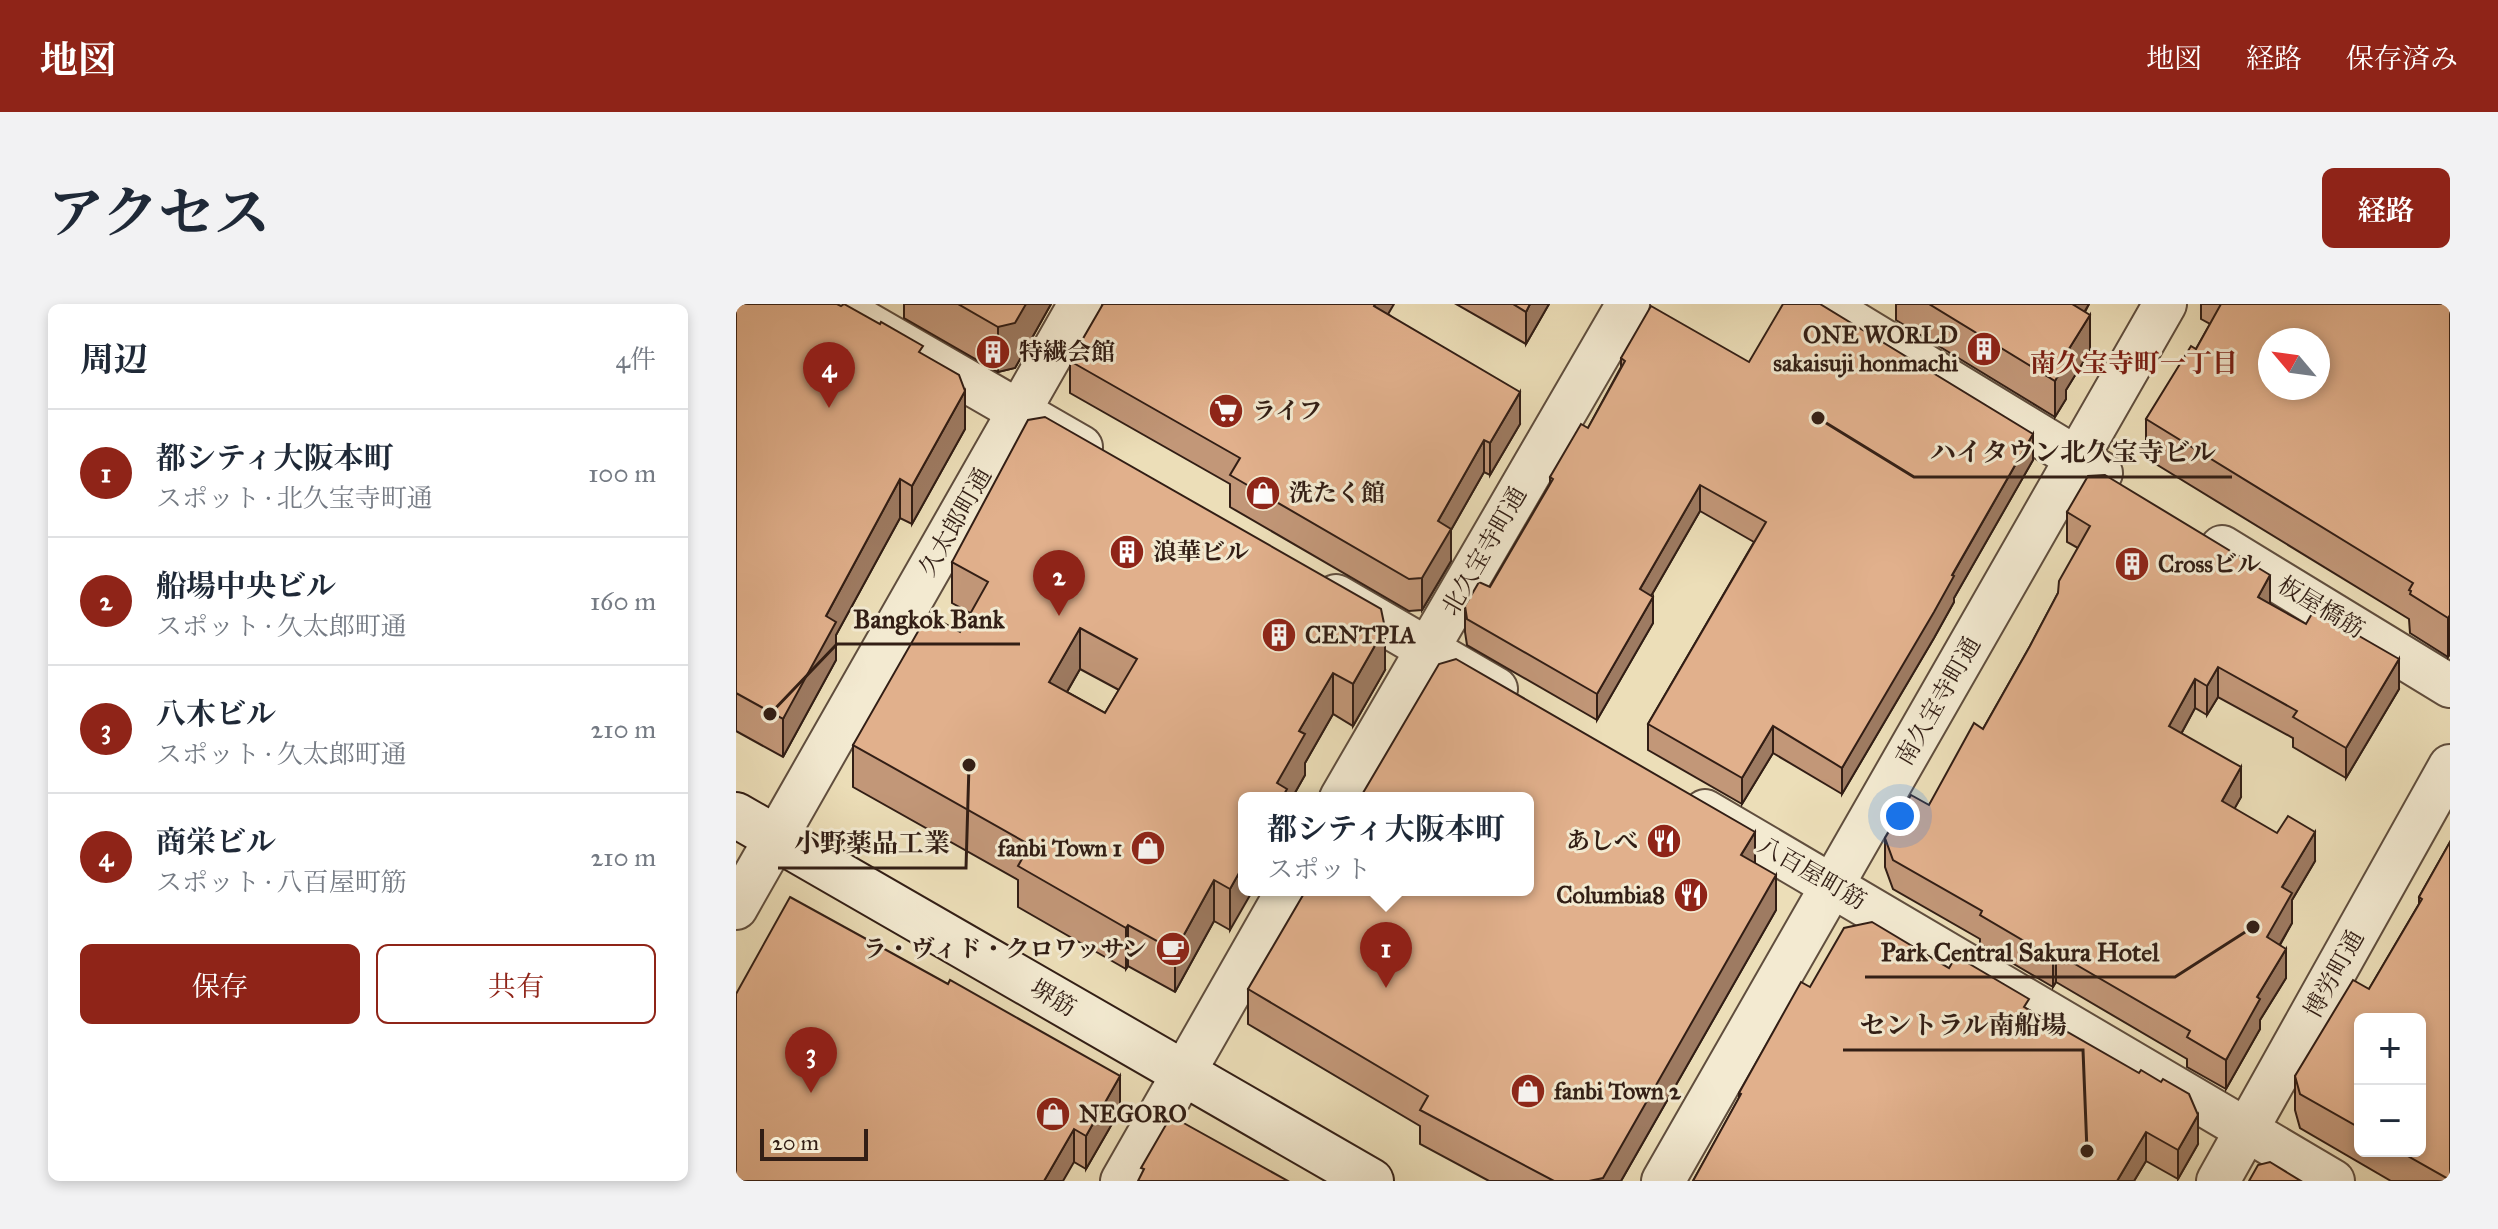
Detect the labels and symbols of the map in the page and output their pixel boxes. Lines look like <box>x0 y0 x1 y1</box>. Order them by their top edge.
place label: ONE WORLD sakaisuji honmachi <box>1773 320 1958 378</box>
north arrow <box>2258 328 2330 400</box>
building icon: ONE WORLD sakaisuji honmachi <box>1965 330 2003 368</box>
building icon: 特繊会館 <box>974 333 1012 371</box>
place label: 特繊会館 <box>1019 337 1115 367</box>
pin: 4 <box>803 342 855 408</box>
district label: 南久宝寺町一丁目 <box>2030 347 2238 379</box>
supermarket icon: ライフ <box>1207 392 1245 430</box>
place label: ライフ <box>1252 396 1323 426</box>
callout: ハイタウン北久宝寺ビル <box>1914 427 2232 477</box>
text: ハイタウン北久宝寺ビル <box>1930 436 2216 468</box>
street label: 久太郎町通 <box>912 463 998 581</box>
shop icon: 洗たく館 <box>1244 474 1282 512</box>
place label: 洗たく館 <box>1289 478 1385 508</box>
street label: 北久宝寺町通 <box>1435 481 1533 621</box>
building icon: 浪華ビル <box>1108 533 1146 571</box>
place label: 浪華ビル <box>1153 537 1249 567</box>
building icon: Crossビル <box>2113 545 2151 583</box>
place label: Crossビル <box>2158 549 2261 579</box>
pin: 2 <box>1033 550 1085 616</box>
street label: 板屋橋筋 <box>2272 569 2370 645</box>
callout: Bangkok Bank <box>837 594 1020 644</box>
text: Bangkok Bank <box>853 603 1006 636</box>
building icon: CENTPIA <box>1260 616 1298 654</box>
place label: CENTPIA <box>1305 620 1416 650</box>
street label: 南久宝寺町通 <box>1889 631 1987 771</box>
your location <box>1880 796 1920 836</box>
callout: 小野薬品工業 <box>778 818 966 868</box>
restaurant icon: あしべ <box>1645 822 1683 860</box>
place label: あしべ <box>1566 826 1638 856</box>
text: 小野薬品工業 <box>794 827 950 859</box>
shop icon: fanbi Town 1 <box>1129 829 1167 867</box>
street label: 八百屋町筋 <box>1753 830 1871 916</box>
place label: fanbi Town 1 <box>997 833 1123 863</box>
restaurant icon: Columbia8 <box>1672 876 1710 914</box>
place label: Columbia8 <box>1556 880 1665 910</box>
pin: 1 <box>1360 922 1412 988</box>
street label: 博労町通 <box>2298 925 2370 1023</box>
callout: Park Central Sakura Hotel <box>1865 927 2175 977</box>
cafe icon: ラ・ヴィド・クロワッサン <box>1154 930 1192 968</box>
place label: ラ・ヴィド・クロワッサン <box>863 934 1147 964</box>
text: Park Central Sakura Hotel <box>1881 936 2160 968</box>
street label: 堺筋 <box>1025 973 1081 1023</box>
callout: セントラル南船場 <box>1843 1000 2083 1050</box>
text: セントラル南船場 <box>1859 1009 2067 1041</box>
pin: 3 <box>785 1027 837 1093</box>
shop icon: fanbi Town 2 <box>1509 1072 1547 1110</box>
place label: fanbi Town 2 <box>1553 1076 1682 1106</box>
shop icon: NEGORO <box>1034 1095 1072 1133</box>
place label: NEGORO <box>1079 1099 1187 1129</box>
scale bar <box>760 1125 868 1161</box>

